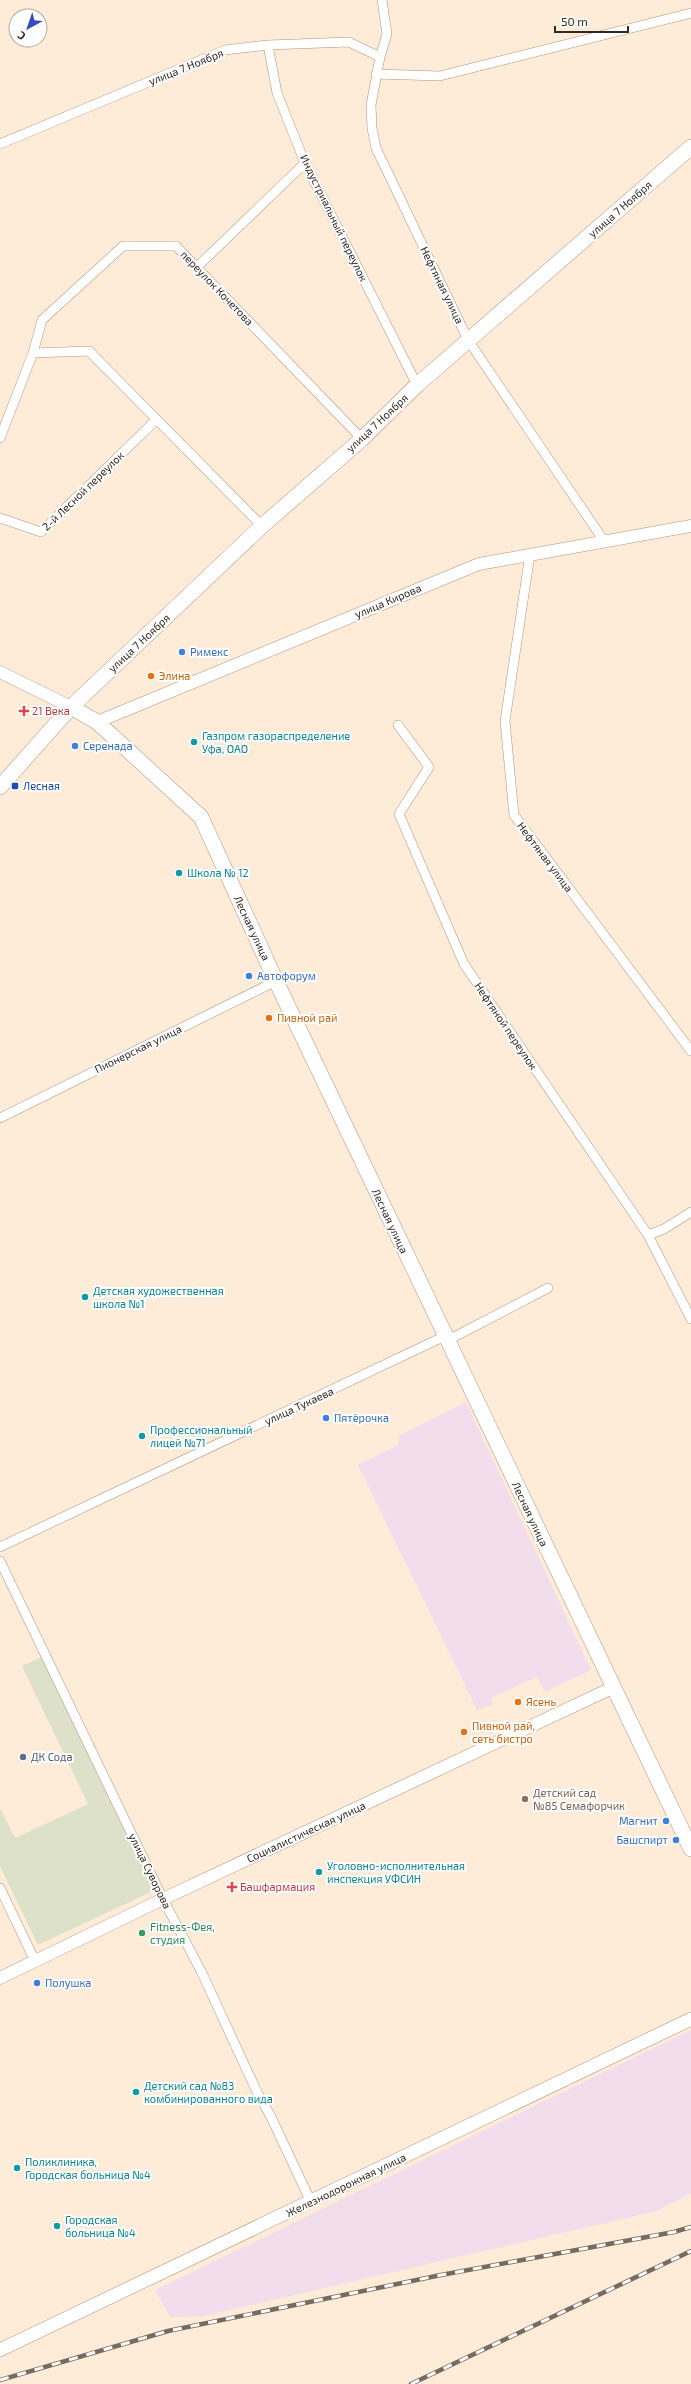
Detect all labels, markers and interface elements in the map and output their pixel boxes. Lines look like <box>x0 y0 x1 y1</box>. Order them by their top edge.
north arrow <box>8 8 48 48</box>
scale bar <box>555 8 628 34</box>
text: 50 m <box>561 14 588 28</box>
text: С <box>14 29 28 43</box>
street label: улица 7 Ноября <box>146 46 226 88</box>
street label: Индустриальный переулок <box>297 152 371 284</box>
street label: улица 7 Ноября <box>585 178 655 240</box>
street label: Нефтяная улица <box>417 244 467 326</box>
street label: переулок Кочетова <box>178 248 256 328</box>
street label: улица 7 Ноября <box>343 391 411 455</box>
street label: 2-й Лесной переулок <box>39 448 127 534</box>
street label: улица Кирова <box>353 581 423 621</box>
street label: улица 7 Ноября <box>105 611 173 675</box>
place label: Римекс <box>190 645 228 658</box>
marker: Римекс <box>177 647 187 657</box>
place label: Элина <box>159 669 190 682</box>
marker: Элина <box>146 671 156 681</box>
place label: 21 Века <box>32 704 70 717</box>
marker: 21 Века <box>19 706 29 716</box>
place label: Газпром газораспределение Уфа, ОАО <box>202 729 350 755</box>
marker: Газпром газораспределение Уфа, ОАО <box>189 737 199 747</box>
place label: Серенада <box>83 739 132 752</box>
marker: Серенада <box>70 741 80 751</box>
place label: Лесная <box>23 779 60 792</box>
marker: Лесная <box>10 781 20 791</box>
street label: Нефтяная улица <box>514 819 576 895</box>
place label: Школа № 12 <box>187 866 249 879</box>
marker: Школа № 12 <box>174 868 184 878</box>
street label: Лесная улица <box>231 893 273 963</box>
place label: Автофорум <box>257 969 316 983</box>
marker: Автофорум <box>244 971 254 981</box>
street label: Нефтяной переулок <box>472 980 541 1073</box>
place label: Пивной рай <box>277 1011 337 1024</box>
marker: Пивной рай <box>264 1013 274 1023</box>
street label: Пионерская улица <box>92 1022 184 1076</box>
street label: Лесная улица <box>369 1186 411 1256</box>
place label: Детская художественная школа №1 <box>93 1284 224 1310</box>
marker: Детская художественная школа №1 <box>80 1292 90 1302</box>
street label: улица Тукаева <box>262 1384 336 1428</box>
place label: Пятёрочка <box>334 1411 389 1424</box>
marker: Пятёрочка <box>321 1413 331 1423</box>
place label: Профессиональный лицей №71 <box>150 1423 253 1449</box>
marker: Профессиональный лицей №71 <box>137 1431 147 1441</box>
street label: Лесная улица <box>509 1479 551 1549</box>
place label: Ясень <box>526 1695 556 1708</box>
marker: Ясень <box>513 1697 523 1707</box>
place label: Пивной рай, сеть бистро <box>472 1719 535 1745</box>
marker: Пивной рай, сеть бистро <box>459 1727 469 1737</box>
place label: ДК Сода <box>31 1750 73 1763</box>
marker: ДК Сода <box>18 1752 28 1762</box>
place label: Детский сад №85 Семафорчик <box>533 1786 625 1812</box>
marker: Детский сад №85 Семафорчик <box>520 1794 530 1804</box>
street label: Социалистическая улица <box>244 1798 368 1866</box>
place label: Магнит <box>619 1814 659 1827</box>
marker: Магнит <box>661 1816 671 1826</box>
street label: улица Суворова <box>126 1831 174 1911</box>
place label: Башспирт <box>616 1833 669 1846</box>
marker: Башспирт <box>671 1835 681 1845</box>
place label: Уголовно-исполнительная инспекция УФСИН <box>327 1859 465 1885</box>
marker: Уголовно-исполнительная инспекция УФСИН <box>314 1867 324 1877</box>
place label: Башфармация <box>240 1880 315 1893</box>
marker: Башфармация <box>227 1882 237 1892</box>
place label: Fitness-Фея, студия <box>150 1920 215 1947</box>
marker: Fitness-Фея, студия <box>137 1928 147 1938</box>
place label: Полушка <box>45 1976 91 1990</box>
marker: Полушка <box>32 1978 42 1988</box>
place label: Детский сад №83 комбинированного вида <box>144 2079 273 2105</box>
marker: Детский сад №83 комбинированного вида <box>131 2087 141 2097</box>
street label: Железнодорожная улица <box>284 2150 408 2220</box>
place label: Поликлиника, Городская больница №4 <box>25 2155 151 2181</box>
marker: Поликлиника, Городская больница №4 <box>12 2163 22 2173</box>
place label: Городская больница №4 <box>65 2213 136 2239</box>
marker: Городская больница №4 <box>52 2221 62 2231</box>

